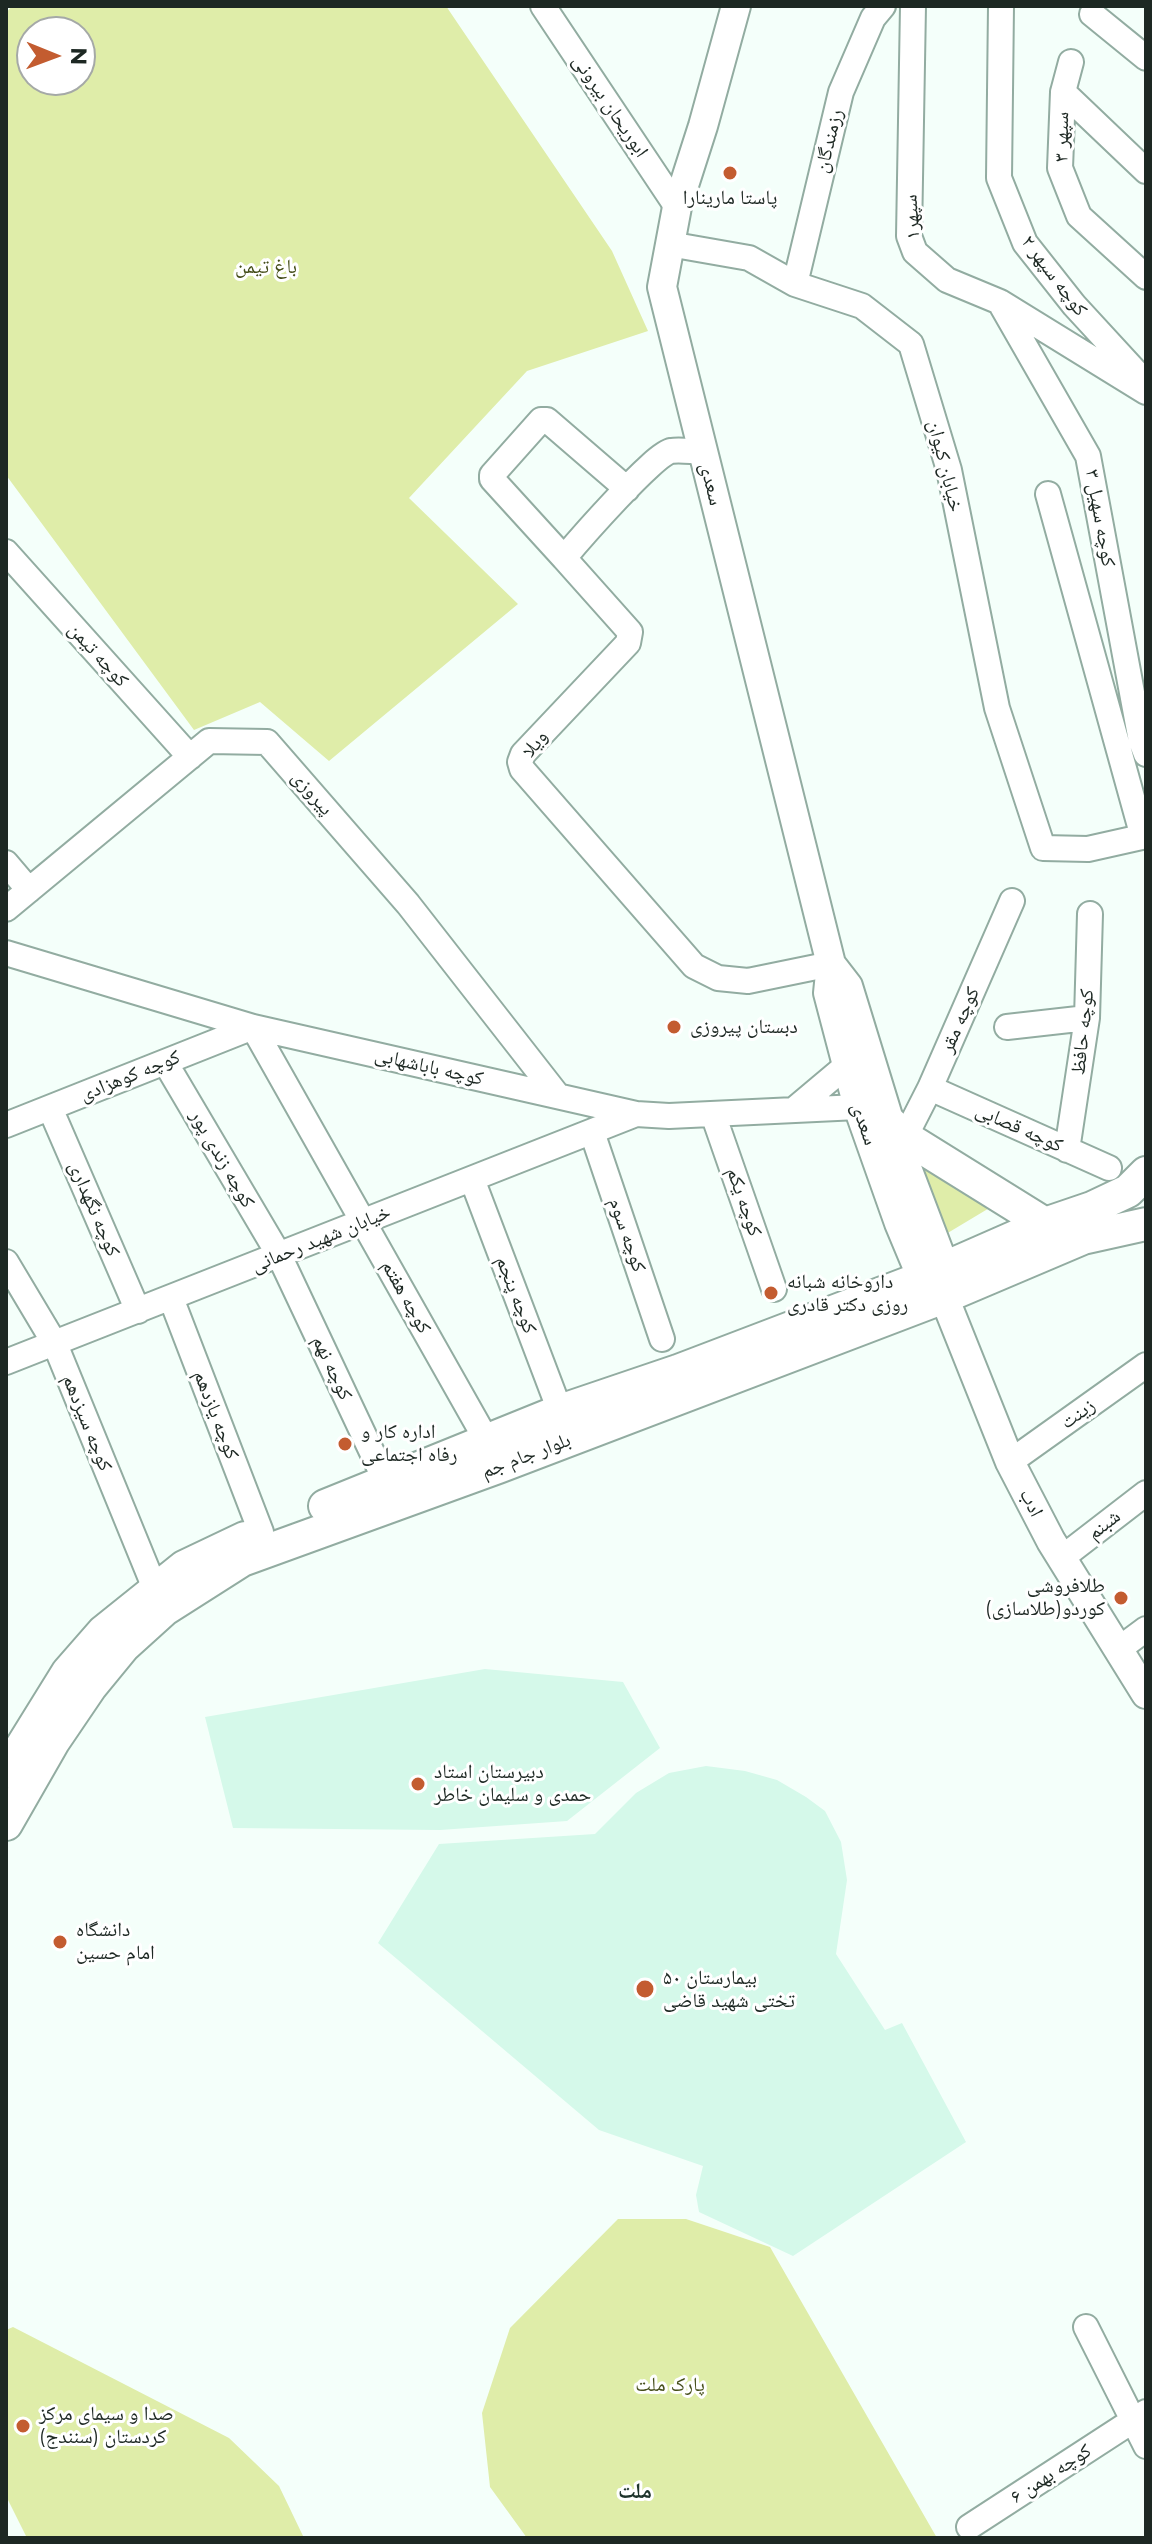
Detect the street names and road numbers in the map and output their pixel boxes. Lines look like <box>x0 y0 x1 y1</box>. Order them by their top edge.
street label: ابوریحان بیرونی <box>567 50 653 162</box>
street label: رزمندگان <box>809 107 849 175</box>
street label: سپهر ۳ <box>1050 112 1074 162</box>
street label: سپهر۱ <box>898 194 926 240</box>
street label: کوچه سپهر ۲ <box>1016 231 1092 321</box>
street label: خیابان کیوان <box>922 418 968 514</box>
street label: سعدی <box>694 460 728 508</box>
street label: کوچه سهیل ۳ <box>1080 467 1120 569</box>
street label: کوچه تیمن <box>63 618 133 692</box>
street label: ویلا <box>517 725 553 763</box>
street label: پیروزی <box>286 766 338 820</box>
street label: کوچه مقر <box>935 983 985 1057</box>
street label: کوچه حافظ <box>1067 988 1099 1076</box>
street label: کوچه باباشهابی <box>372 1043 486 1091</box>
street label: کوچه کوهزادی <box>76 1045 184 1107</box>
street label: کوچه قصابی <box>972 1098 1066 1158</box>
street label: سعدی <box>846 1100 882 1148</box>
street label: کوچه زندی پور <box>184 1106 260 1212</box>
street label: کوچه نگهداری <box>63 1158 125 1260</box>
street label: کوچه یکم <box>721 1164 767 1240</box>
street label: کوچه سوم <box>603 1195 651 1275</box>
street label: خیابان شهید رحمانی <box>248 1200 394 1278</box>
street label: کوچه پنجم <box>490 1253 542 1337</box>
street label: کوچه هفتم <box>376 1256 436 1338</box>
street label: کوچه نهم <box>307 1332 357 1404</box>
street label: کوچه یازدهم <box>188 1367 244 1463</box>
street label: کوچه سیزدهم <box>57 1371 117 1475</box>
street label: زینت <box>1056 1393 1100 1435</box>
street label: بلوار جام جم <box>478 1428 574 1484</box>
street label: ادب <box>1014 1485 1048 1521</box>
street label: شبنم <box>1083 1505 1125 1545</box>
street label: کوچه بهمن ۶ <box>1006 2439 1096 2509</box>

